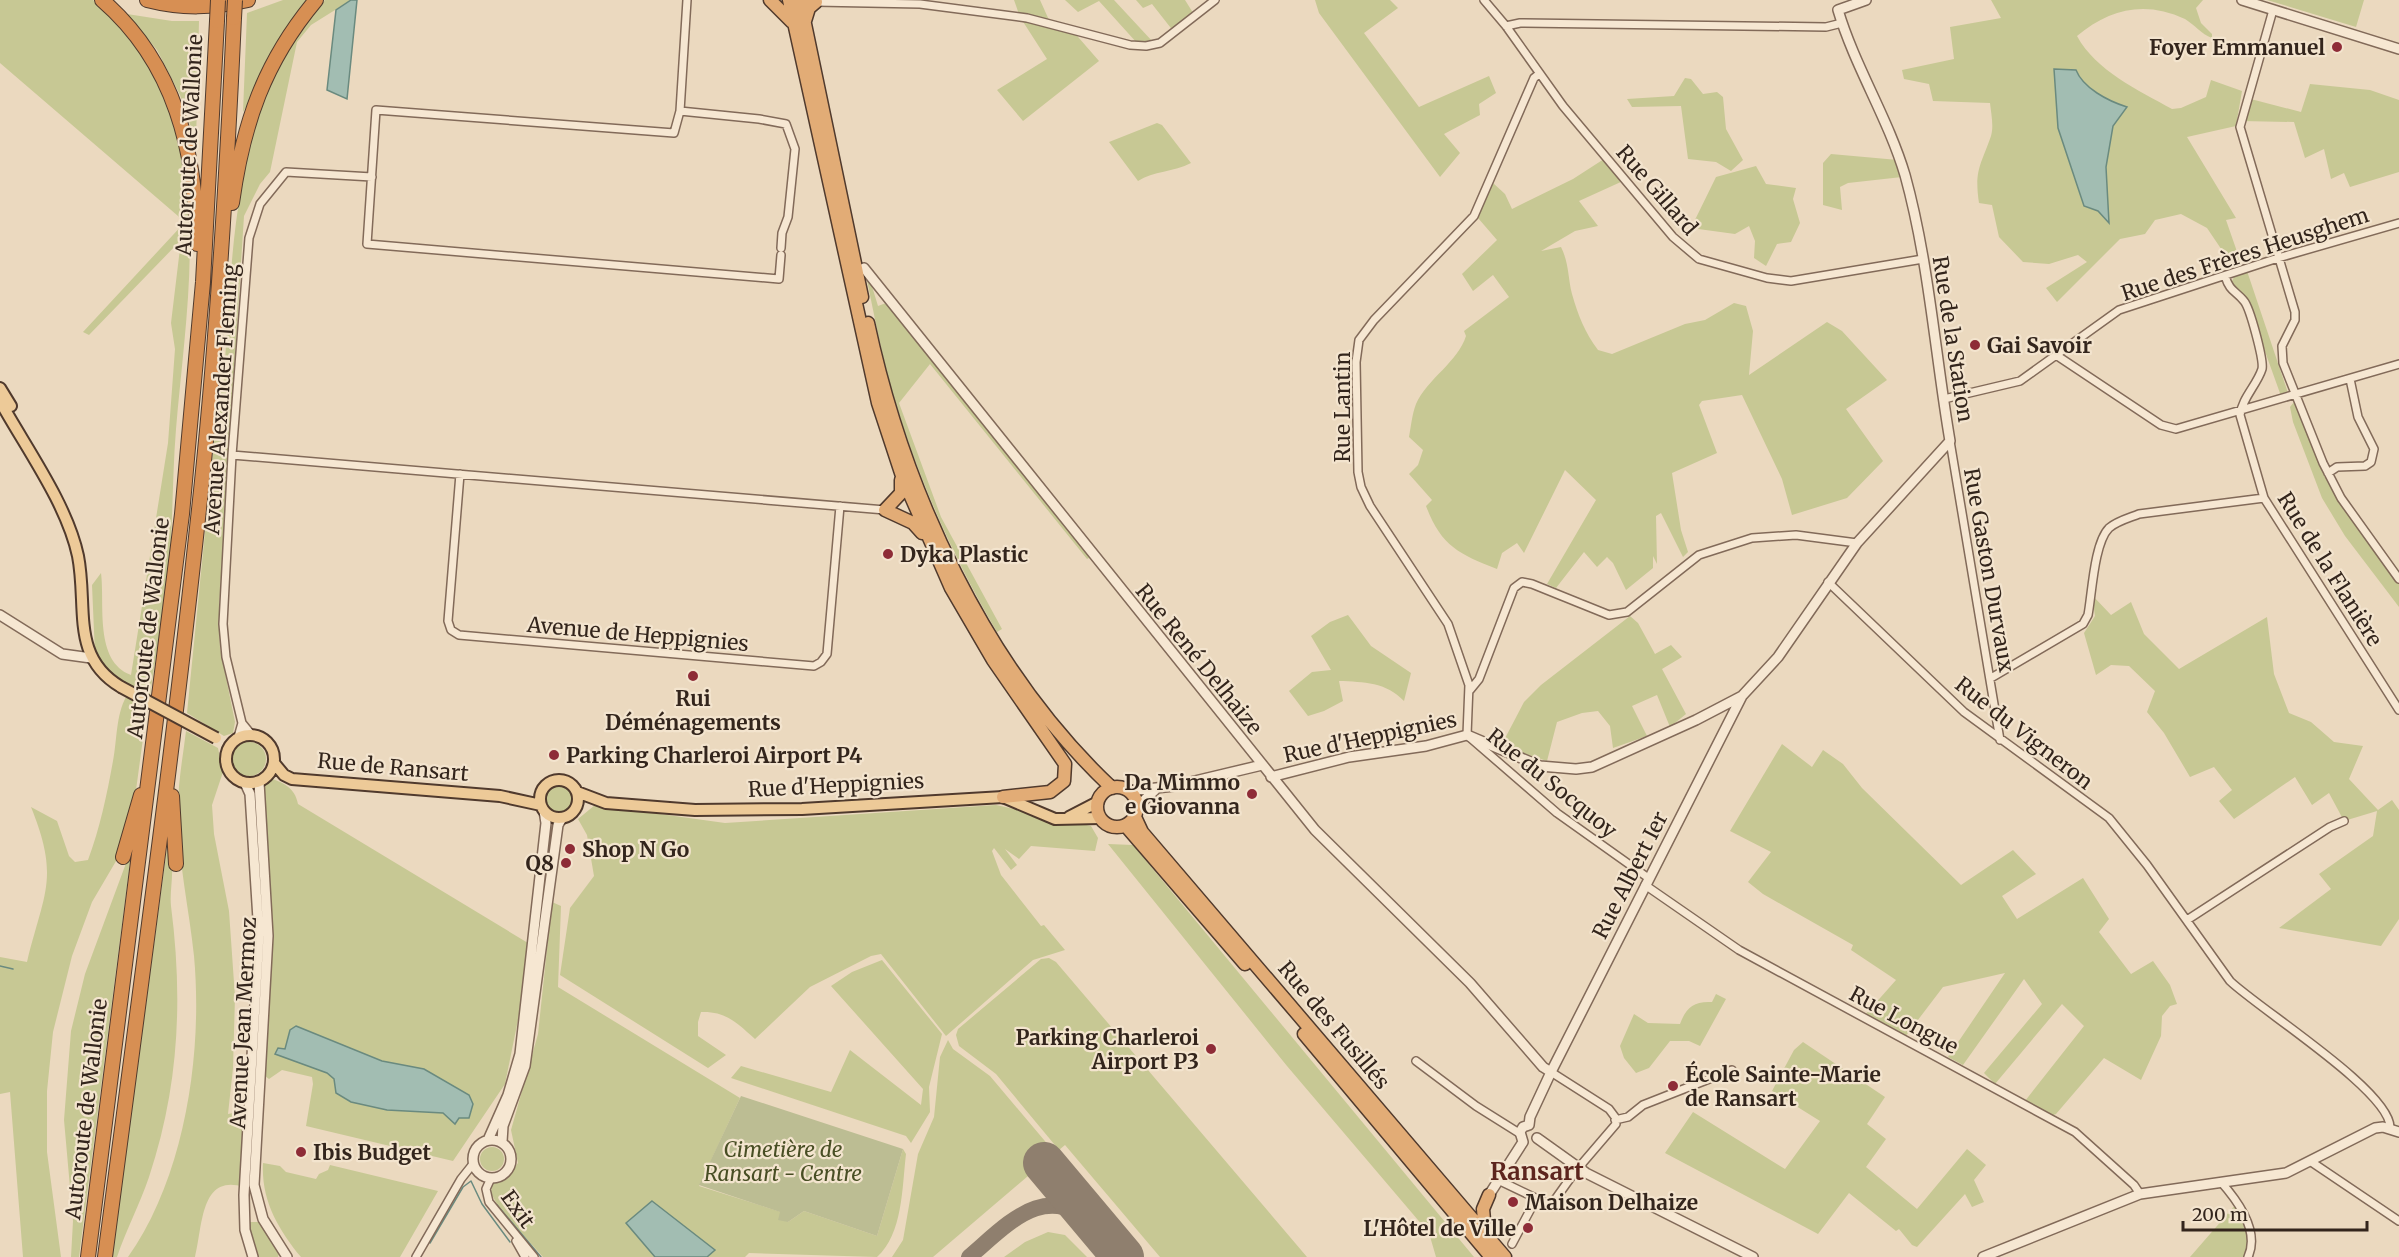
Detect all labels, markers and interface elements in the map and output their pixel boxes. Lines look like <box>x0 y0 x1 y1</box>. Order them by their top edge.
street label: Autoroute de Wallonie <box>170 33 208 258</box>
place label: Foyer Emmanuel <box>2149 34 2325 61</box>
marker: Foyer Emmanuel <box>2330 40 2344 54</box>
street label: Rue Gillard <box>1610 139 1704 241</box>
street label: Rue des Frères Heusghem <box>2118 201 2372 307</box>
street label: Rue de la Station <box>1927 254 1979 424</box>
street label: Avenue Alexander Fleming <box>198 262 244 536</box>
place label: Gai Savoir <box>1987 332 2092 359</box>
marker: Gai Savoir <box>1968 338 1982 352</box>
street label: Rue Lantin <box>1329 351 1356 462</box>
street label: Rue Gaston Durvaux <box>1958 466 2020 675</box>
street label: Rue de la Flanière <box>2272 487 2388 651</box>
street label: Autoroute de Wallonie <box>121 516 175 741</box>
place label: Dyka Plastic <box>900 541 1029 568</box>
marker: Dyka Plastic <box>881 547 895 561</box>
street label: Rue René Delhaize <box>1130 578 1268 740</box>
street label: Avenue de Heppignies <box>525 611 750 657</box>
marker: Rui Déménagements <box>686 669 700 683</box>
street label: Rue du Vigneron <box>1950 671 2098 795</box>
place label: Rui Déménagements <box>605 685 781 736</box>
street label: Rue d'Heppignies <box>1281 705 1459 769</box>
street label: Rue du Socquoy <box>1481 722 1623 844</box>
place label: Parking Charleroi Airport P4 <box>566 742 862 769</box>
street label: Rue de Ransart <box>316 747 470 787</box>
marker: Parking Charleroi Airport P4 <box>547 748 561 762</box>
street label: Rue d'Heppignies <box>747 767 925 803</box>
place label: Da Mimmo e Giovanna <box>1124 769 1240 820</box>
marker: Da Mimmo e Giovanna <box>1245 787 1259 801</box>
street label: Rue Albert Ier <box>1586 807 1674 943</box>
place label: Shop N Go <box>582 836 689 863</box>
marker: Shop N Go <box>563 842 577 856</box>
place label: Q8 <box>526 850 554 877</box>
marker: Q8 <box>559 856 573 870</box>
street label: Avenue Jean Mermoz <box>224 916 262 1131</box>
street label: Rue des Fusillés <box>1272 955 1396 1095</box>
street label: Rue Longue <box>1845 980 1963 1060</box>
street label: Autoroute de Wallonie <box>59 997 113 1222</box>
place label: Parking Charleroi Airport P3 <box>1015 1024 1199 1075</box>
marker: Parking Charleroi Airport P3 <box>1204 1042 1218 1056</box>
place label: École Sainte-Marie de Ransart <box>1685 1060 1881 1112</box>
marker: École Sainte-Marie de Ransart <box>1666 1079 1680 1093</box>
park label: Cimetière de Ransart - Centre <box>704 1136 862 1187</box>
place label: Ibis Budget <box>313 1139 431 1166</box>
marker: Ibis Budget <box>294 1145 308 1159</box>
district label: Ransart <box>1490 1156 1584 1187</box>
street label: Exit <box>495 1185 541 1233</box>
place label: Maison Delhaize <box>1525 1189 1698 1216</box>
scale bar <box>2183 1194 2368 1232</box>
marker: Maison Delhaize <box>1506 1195 1520 1209</box>
text: 200 m <box>2192 1203 2248 1226</box>
place label: L'Hôtel de Ville <box>1363 1215 1516 1242</box>
marker: L'Hôtel de Ville <box>1521 1221 1535 1235</box>

